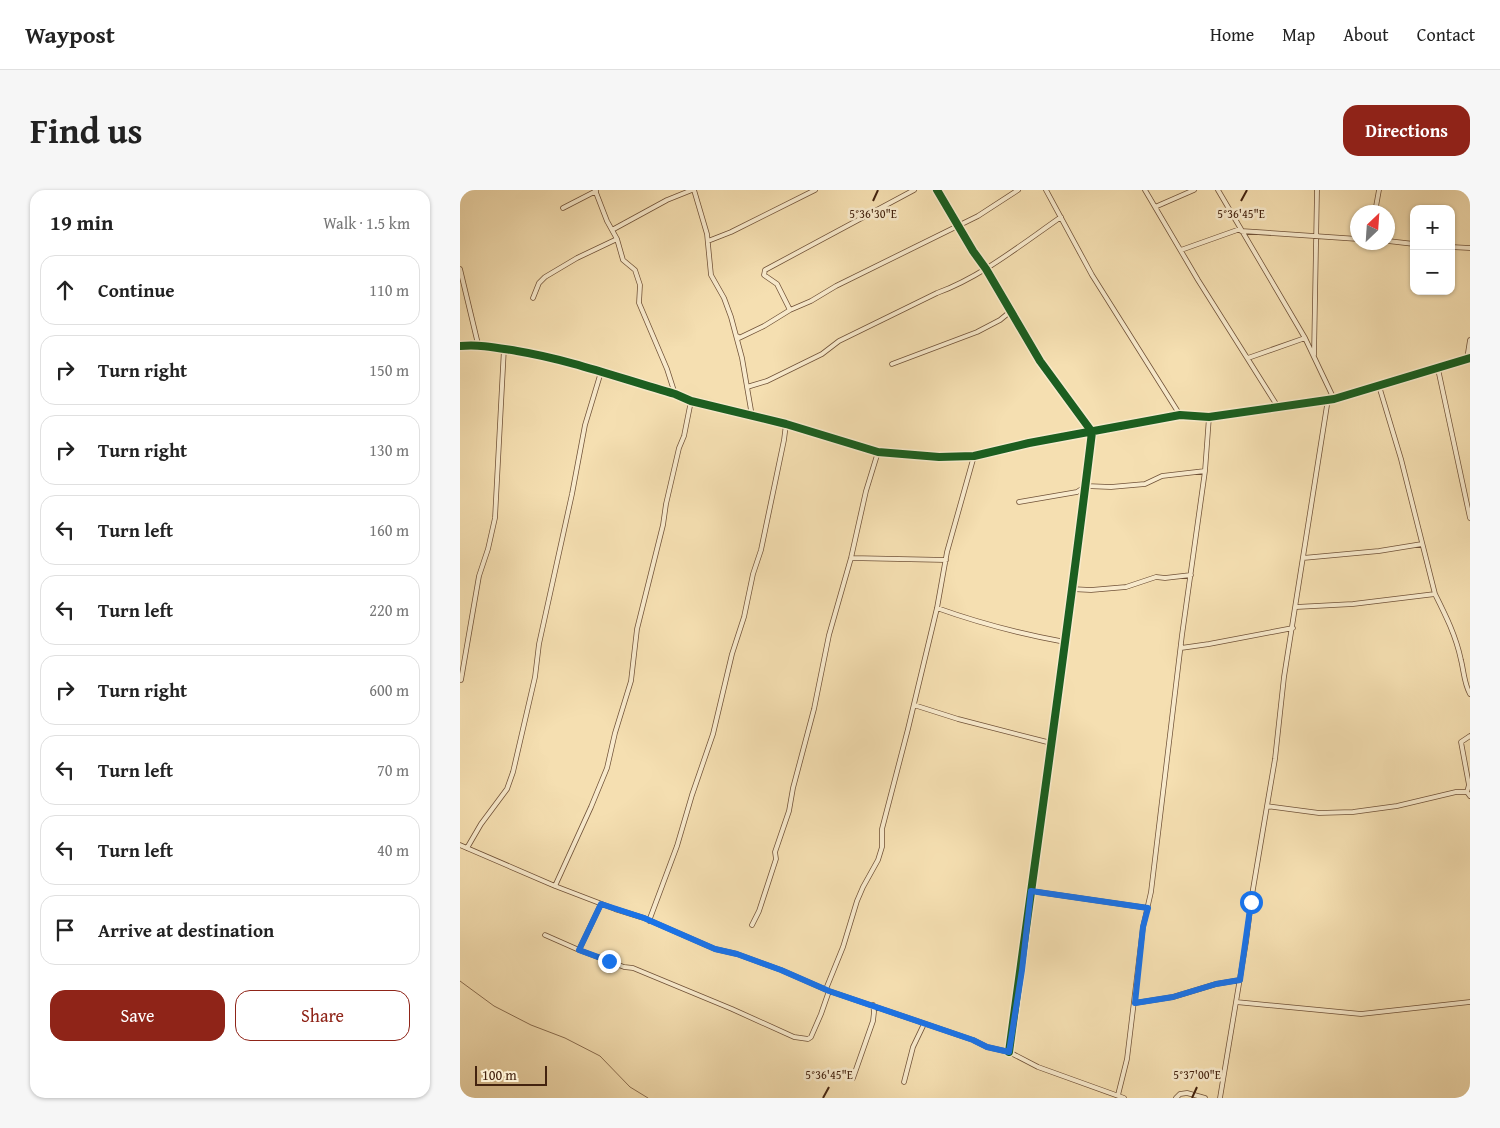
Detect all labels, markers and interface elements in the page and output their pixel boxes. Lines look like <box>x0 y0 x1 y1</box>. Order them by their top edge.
text: Waypost <box>25 17 115 52</box>
text: Home <box>1210 21 1254 48</box>
text: Map <box>1282 21 1315 48</box>
text: About <box>1343 21 1389 48</box>
text: Contact <box>1417 21 1475 48</box>
text: Find us <box>30 105 143 156</box>
button: Directions <box>1343 105 1470 156</box>
text: 5°36'30"E <box>849 205 897 222</box>
text: 5°36'45"E <box>1217 205 1265 222</box>
north arrow <box>1350 205 1395 250</box>
map controls <box>1410 205 1455 295</box>
button: + <box>1410 205 1455 250</box>
text: 19 min <box>50 207 113 238</box>
text: Walk · 1.5 km <box>323 211 410 235</box>
button: − <box>1410 250 1455 295</box>
icon: ahead <box>51 276 79 304</box>
text: Continue <box>98 276 175 304</box>
text: 110 m <box>369 278 409 302</box>
icon: right <box>51 356 79 384</box>
text: Turn right <box>98 356 187 384</box>
text: 150 m <box>369 358 409 382</box>
icon: right <box>51 436 79 464</box>
text: Turn right <box>98 436 187 464</box>
text: 130 m <box>369 438 409 462</box>
icon: left <box>51 516 79 544</box>
text: Turn left <box>98 516 173 544</box>
text: 160 m <box>369 518 409 542</box>
icon: left <box>51 596 79 624</box>
text: Turn left <box>98 596 173 624</box>
text: 220 m <box>369 598 409 622</box>
icon: right <box>51 676 79 704</box>
text: Turn right <box>98 676 187 704</box>
text: 600 m <box>369 678 409 702</box>
icon: left <box>51 756 79 784</box>
text: Turn left <box>98 756 173 784</box>
text: 70 m <box>377 758 409 782</box>
icon: left <box>51 836 79 864</box>
text: Turn left <box>98 836 173 864</box>
text: 40 m <box>377 838 409 862</box>
route start <box>1240 891 1263 914</box>
icon: arrive <box>51 916 79 944</box>
text: Arrive at destination <box>98 916 274 944</box>
route end <box>598 950 621 973</box>
button: Save <box>50 990 225 1041</box>
button: Share <box>235 990 410 1041</box>
scale bar <box>475 1063 548 1086</box>
text: 100 m <box>482 1065 517 1085</box>
text: 5°36'45"E <box>805 1066 853 1083</box>
text: 5°37'00"E <box>1173 1066 1221 1083</box>

